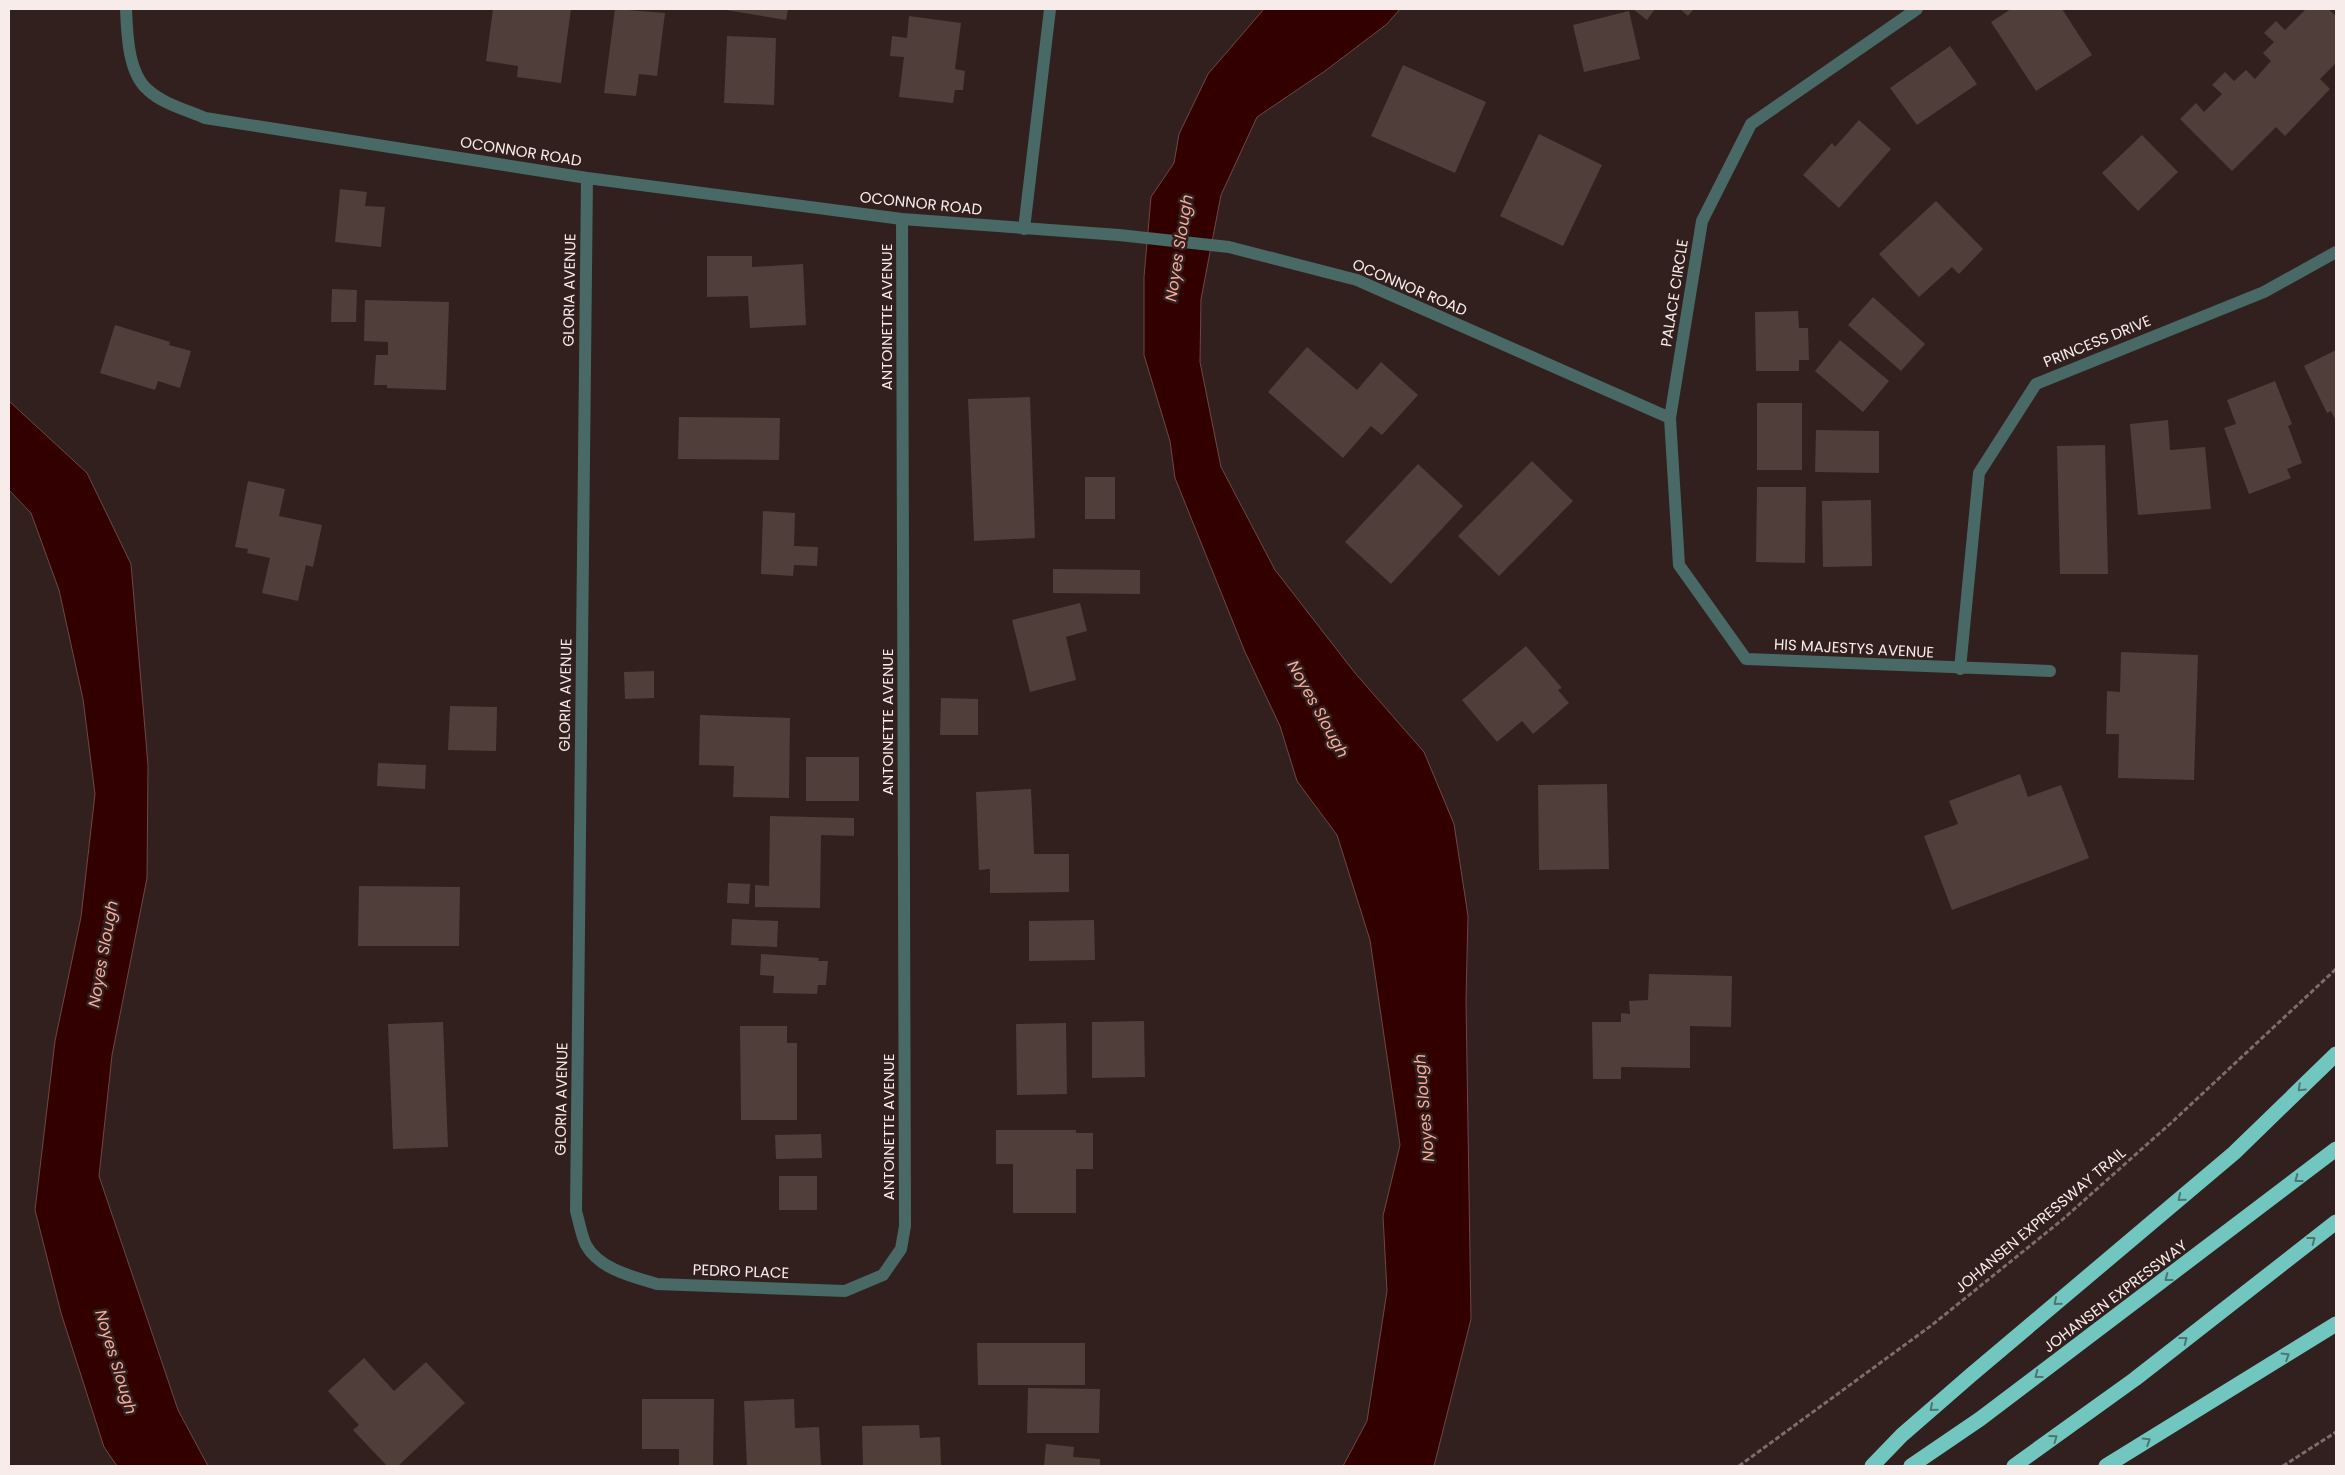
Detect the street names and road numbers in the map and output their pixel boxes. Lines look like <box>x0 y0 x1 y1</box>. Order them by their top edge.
street label: OCONNOR ROAD <box>459 131 583 171</box>
street label: OCONNOR ROAD <box>859 186 983 220</box>
street label: GLORIA AVENUE <box>558 233 580 347</box>
street label: PALACE CIRCLE <box>1655 238 1693 348</box>
street label: ANTOINETTE AVENUE <box>876 244 897 390</box>
street label: OCONNOR ROAD <box>1349 253 1471 321</box>
street label: PRINCESS DRIVE <box>2040 310 2154 372</box>
street label: HIS MAJESTYS AVENUE <box>1773 633 1935 663</box>
street label: GLORIA AVENUE <box>554 638 576 752</box>
street label: ANTOINETTE AVENUE <box>877 649 898 795</box>
street label: GLORIA AVENUE <box>550 1042 572 1156</box>
street label: ANTOINETTE AVENUE <box>878 1054 899 1200</box>
street label: JOHANSEN EXPRESSWAY TRAIL <box>1951 1143 2129 1297</box>
street label: JOHANSEN EXPRESSWAY <box>2040 1236 2190 1356</box>
street label: PEDRO PLACE <box>692 1259 790 1283</box>

